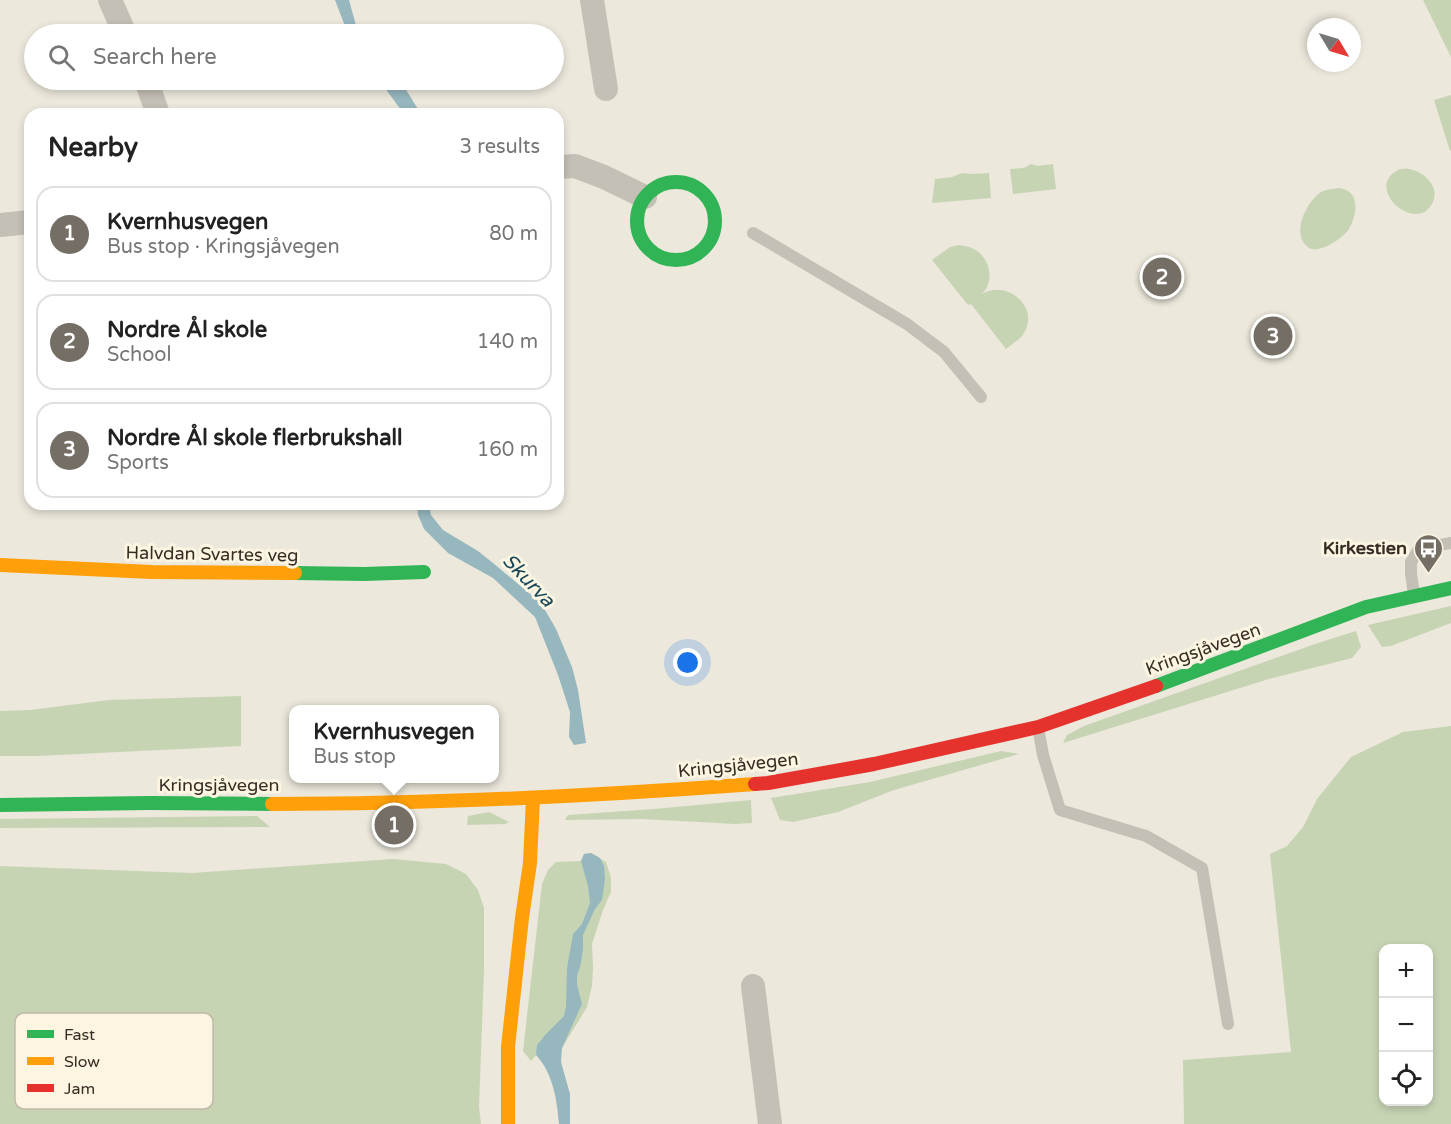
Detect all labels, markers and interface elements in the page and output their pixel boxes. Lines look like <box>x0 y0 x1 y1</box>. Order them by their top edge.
north arrow <box>1307 18 1361 72</box>
search box <box>24 24 564 90</box>
icon: search <box>45 41 78 74</box>
text: Search here <box>93 44 217 70</box>
text: Nearby <box>48 132 138 163</box>
text: 3 results <box>460 135 540 159</box>
text: Kvernhusvegen <box>107 209 268 235</box>
text: 1 <box>63 222 76 246</box>
text: 80 m <box>489 222 538 246</box>
text: Bus stop · Kringsjåvegen <box>107 235 340 259</box>
pin: 2 <box>1142 254 1182 300</box>
pin: 3 <box>1254 314 1292 358</box>
text: Nordre Ål skole <box>107 317 267 343</box>
text: 2 <box>63 330 76 354</box>
text: 140 m <box>477 330 538 354</box>
text: School <box>107 343 171 367</box>
text: Nordre Ål skole flerbrukshall <box>107 425 403 451</box>
text: 3 <box>63 438 76 462</box>
text: 160 m <box>477 438 538 462</box>
text: Sports <box>107 451 169 475</box>
bus stop icon: Kirkestien <box>1412 532 1444 574</box>
place label: Kirkestien <box>1323 537 1407 559</box>
street label: Halvdan Svartes veg <box>125 541 299 567</box>
water label: Skurva <box>497 549 560 613</box>
street label: Kringsjåvegen <box>1142 618 1264 680</box>
your location <box>673 648 702 677</box>
popup <box>289 705 499 783</box>
text: Kvernhusvegen <box>313 719 475 745</box>
text: Bus stop <box>313 745 396 769</box>
street label: Kringsjåvegen <box>677 748 799 782</box>
street label: Kringsjåvegen <box>158 774 280 796</box>
pin: 1 <box>374 802 414 848</box>
map controls <box>1379 944 1433 1106</box>
button: + <box>1379 944 1433 998</box>
button: − <box>1379 998 1433 1052</box>
legend <box>15 1013 213 1109</box>
text: Fast <box>64 1025 95 1045</box>
text: Slow <box>64 1052 100 1072</box>
button: locate <box>1379 1052 1433 1106</box>
text: Jam <box>64 1079 95 1099</box>

